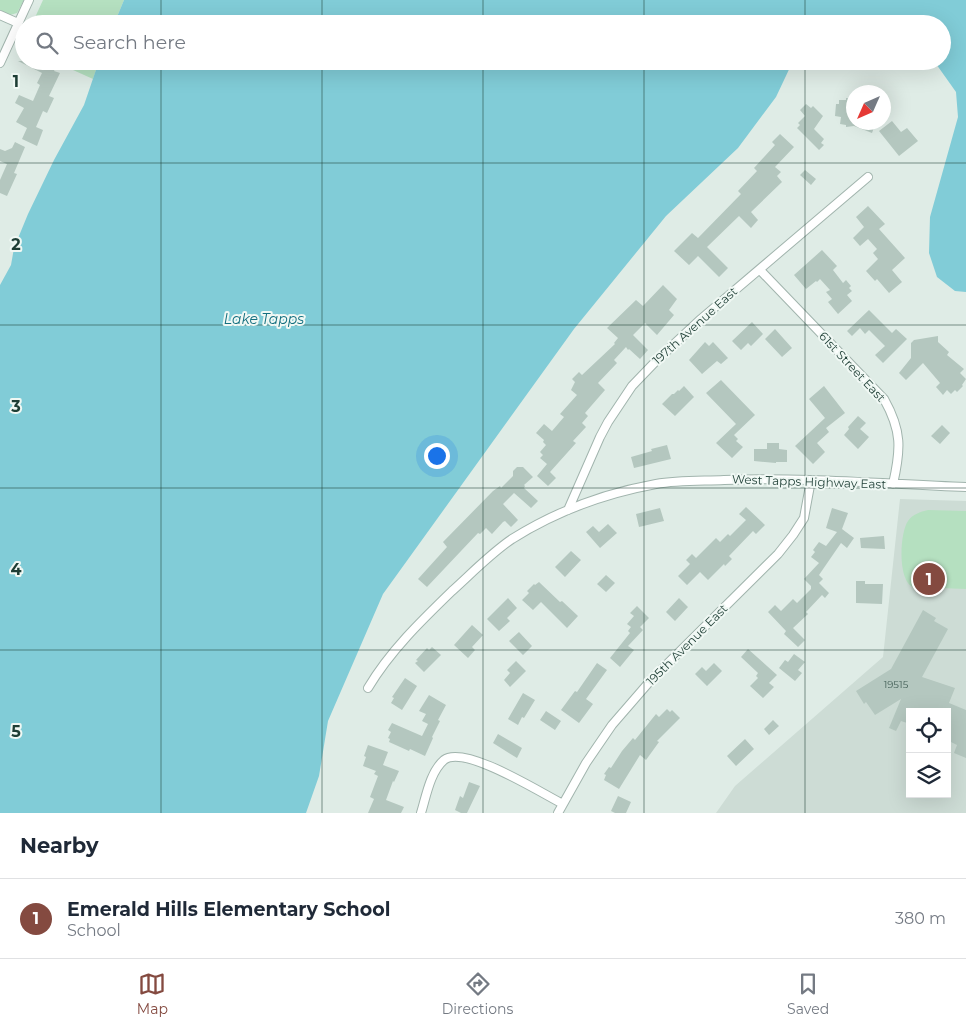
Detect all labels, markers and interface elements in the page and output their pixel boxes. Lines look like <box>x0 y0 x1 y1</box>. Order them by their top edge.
search box <box>15 15 951 70</box>
icon: search <box>33 29 61 57</box>
text: Search here <box>73 31 186 54</box>
text: 1 <box>13 72 19 91</box>
north arrow <box>846 85 891 130</box>
text: 2 <box>11 235 21 254</box>
street label: 197th Avenue East <box>649 284 740 368</box>
water label: Lake Tapps <box>224 310 304 328</box>
street label: 61st Street East <box>816 328 889 405</box>
text: 3 <box>10 397 21 416</box>
your location <box>424 443 450 469</box>
street label: West Tapps Highway East <box>732 471 887 492</box>
text: 4 <box>10 560 22 579</box>
pin: 1 <box>913 560 945 598</box>
street label: 195th Avenue East <box>643 601 730 688</box>
house number: 19515 <box>884 678 909 691</box>
map controls <box>906 708 951 798</box>
button: locate <box>906 708 951 753</box>
text: 5 <box>11 722 21 741</box>
button: layers <box>906 753 951 798</box>
text: Nearby <box>20 833 99 858</box>
text: Emerald Hills Elementary School <box>67 898 390 921</box>
text: 1 <box>33 909 39 928</box>
text: 380 m <box>895 909 946 928</box>
text: School <box>67 921 121 940</box>
tab: Map <box>137 970 168 1018</box>
tab: Directions <box>442 970 513 1018</box>
tab: Saved <box>787 970 829 1018</box>

